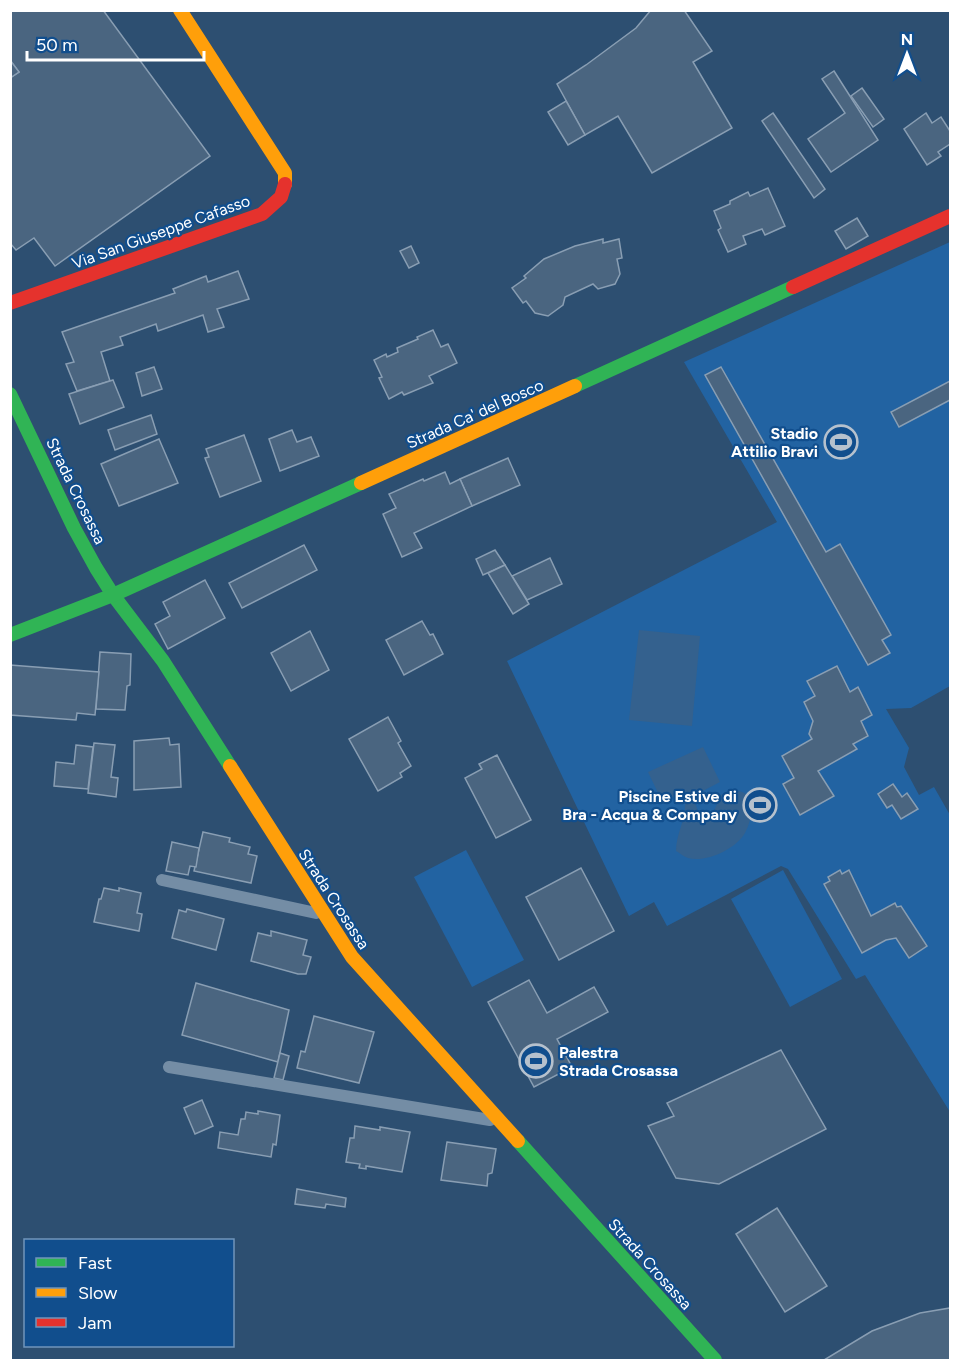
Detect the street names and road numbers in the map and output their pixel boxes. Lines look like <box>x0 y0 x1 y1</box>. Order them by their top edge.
street label: Via San Giuseppe Cafasso <box>69 191 253 273</box>
street label: Strada Ca' del Bosco <box>404 375 546 453</box>
street label: Strada Crosassa <box>42 435 110 547</box>
street label: Strada Crosassa <box>294 845 374 953</box>
street label: Strada Crosassa <box>604 1215 696 1313</box>

